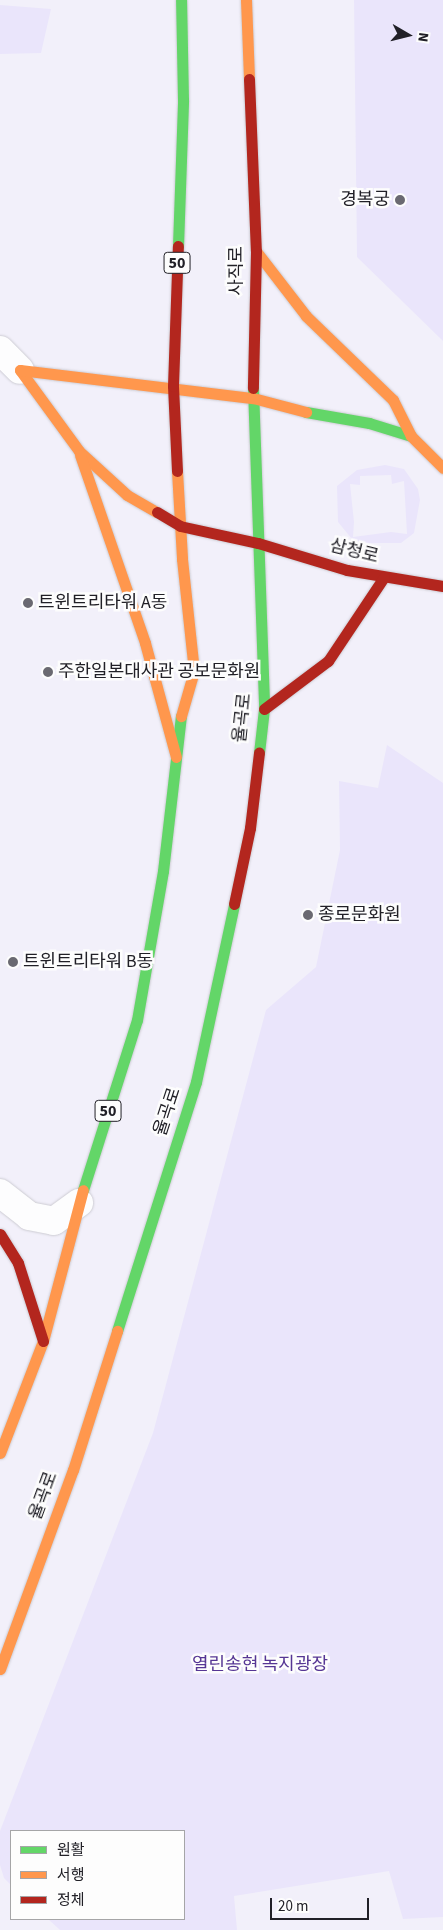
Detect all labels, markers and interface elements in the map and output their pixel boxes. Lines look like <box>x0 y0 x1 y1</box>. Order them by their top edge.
north arrow <box>383 10 433 60</box>
text: N <box>412 31 433 43</box>
place label: 경복궁 <box>340 189 390 211</box>
marker: 경복궁 <box>394 194 406 206</box>
street label: 사직로 <box>226 246 248 296</box>
road number: 50 <box>163 250 191 276</box>
street label: 삼청로 <box>327 536 381 568</box>
place label: 트윈트리타워 A동 <box>38 592 167 614</box>
marker: 트윈트리타워 A동 <box>22 597 34 609</box>
place label: 주한일본대사관 공보문화원 <box>58 661 260 683</box>
marker: 주한일본대사관 공보문화원 <box>42 666 54 678</box>
street label: 율곡로 <box>230 692 256 744</box>
place label: 종로문화원 <box>318 904 401 926</box>
marker: 종로문화원 <box>302 909 314 921</box>
place label: 트윈트리타워 B동 <box>23 951 153 973</box>
marker: 트윈트리타워 B동 <box>7 956 19 968</box>
street label: 율곡로 <box>150 1085 186 1139</box>
road number: 50 <box>94 1098 122 1124</box>
street label: 율곡로 <box>25 1469 63 1523</box>
park label: 열린송현 녹지광장 <box>192 1654 328 1676</box>
legend <box>10 1830 185 1920</box>
text: 원활 <box>57 1840 85 1861</box>
text: 서행 <box>57 1865 85 1886</box>
scale bar <box>273 1888 372 1920</box>
text: 정체 <box>57 1890 85 1911</box>
text: 20 m <box>278 1896 308 1917</box>

